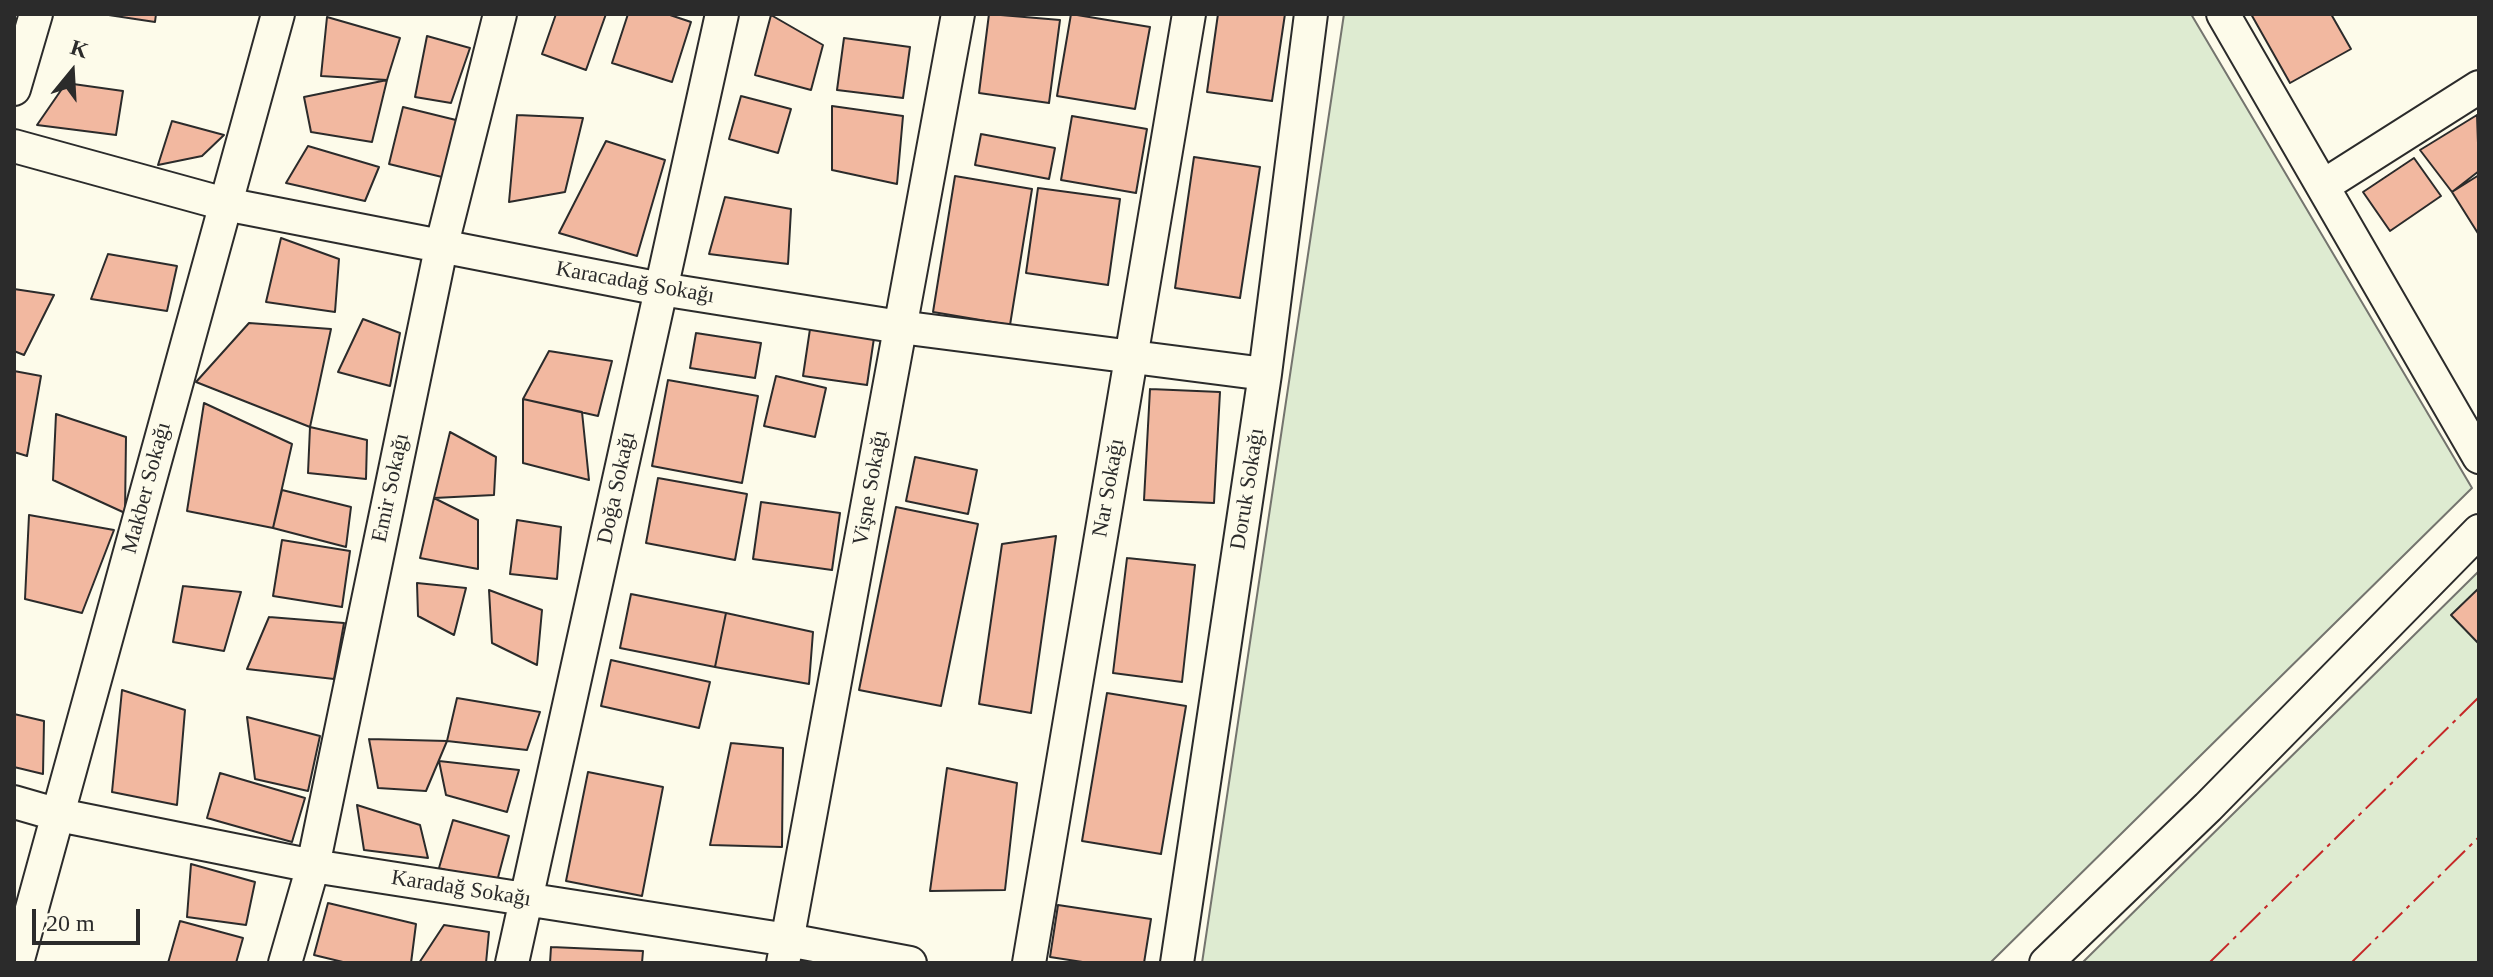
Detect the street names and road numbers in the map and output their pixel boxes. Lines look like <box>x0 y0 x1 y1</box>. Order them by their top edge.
street label: Karacadağ Sokağı <box>554 256 716 310</box>
street label: Makber Sokağı <box>117 419 177 557</box>
street label: Doruk Sokağı <box>1225 426 1271 552</box>
street label: Vişne Sokağı <box>848 428 894 548</box>
street label: Doğa Sokağı <box>592 429 642 547</box>
street label: Emir Sokağı <box>367 431 415 545</box>
street label: Nar Sokağı <box>1087 437 1131 539</box>
street label: Karadağ Sokağı <box>389 865 533 913</box>

